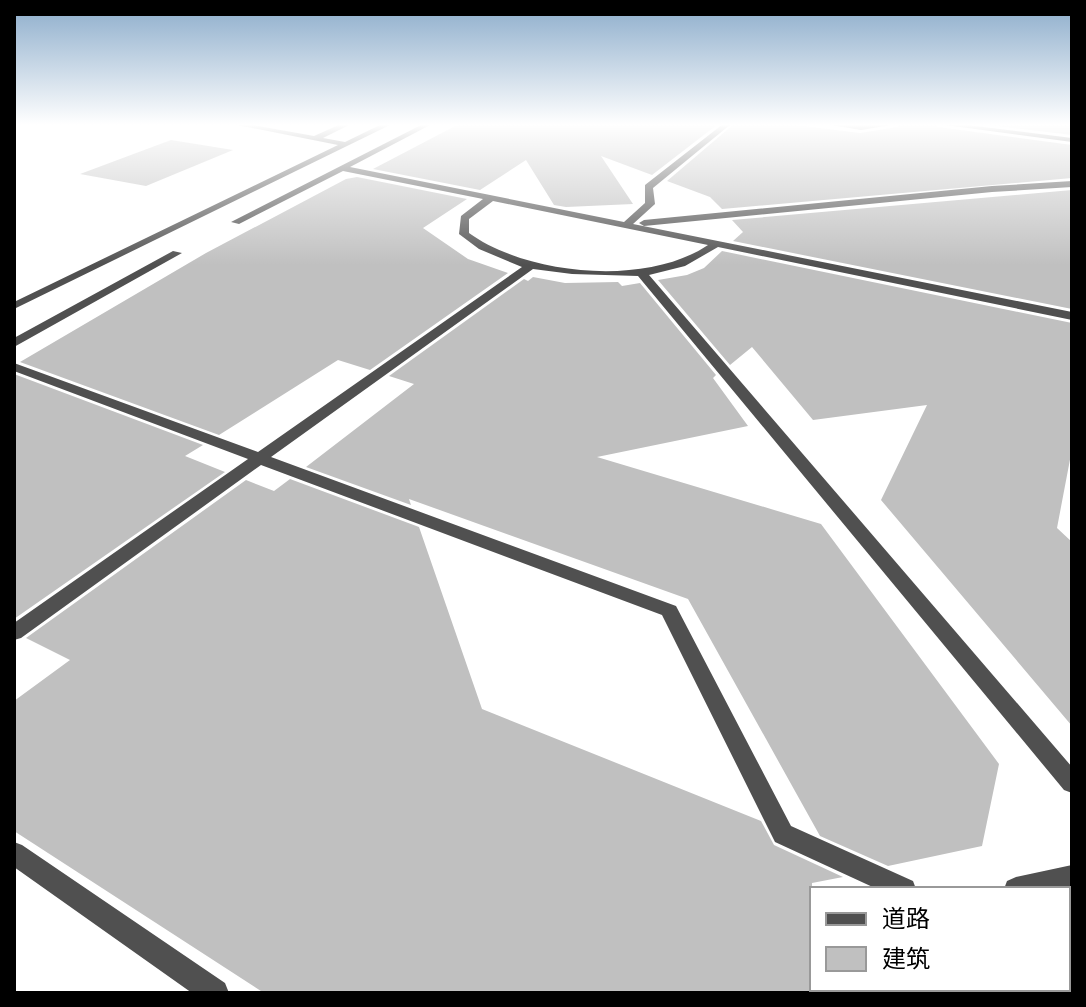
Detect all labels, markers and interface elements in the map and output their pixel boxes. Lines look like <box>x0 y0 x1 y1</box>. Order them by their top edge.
legend <box>810 887 1070 991</box>
text: 道路 <box>882 903 930 932</box>
text: 建筑 <box>882 943 930 972</box>

